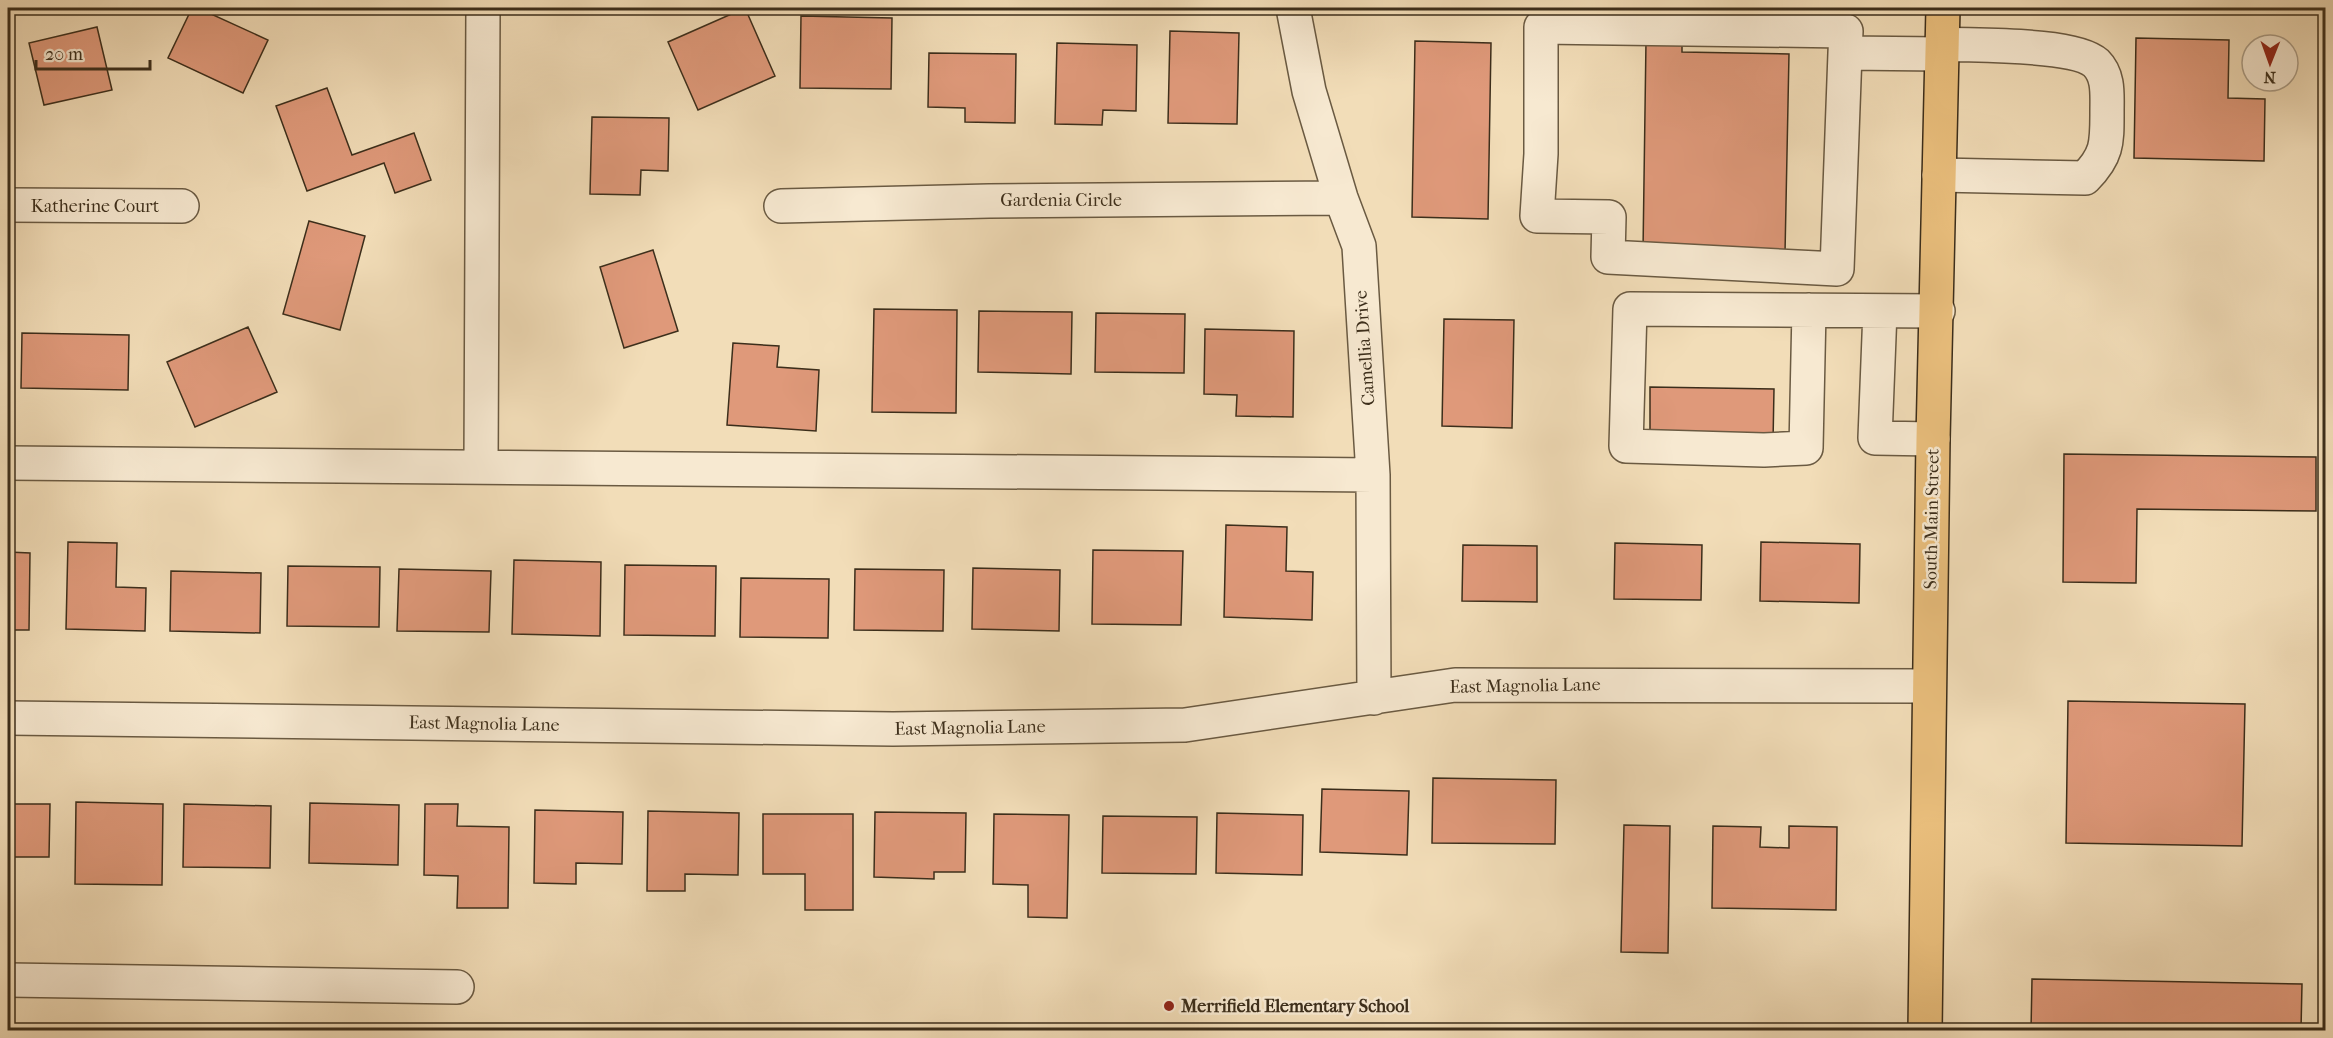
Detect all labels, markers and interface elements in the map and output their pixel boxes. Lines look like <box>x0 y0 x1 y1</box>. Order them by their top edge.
scale bar <box>36 33 150 71</box>
north arrow <box>2240 33 2300 93</box>
text: 20 m <box>45 44 83 65</box>
text: N <box>2263 68 2276 87</box>
street label: Gardenia Circle <box>1000 190 1122 211</box>
street label: Katherine Court <box>31 196 160 217</box>
street label: Camellia Drive <box>1350 290 1380 406</box>
street label: South Main Street <box>1920 448 1944 590</box>
street label: East Magnolia Lane <box>1449 674 1601 698</box>
street label: East Magnolia Lane <box>408 712 560 736</box>
street label: East Magnolia Lane <box>894 716 1046 740</box>
place label: Merrifield Elementary School <box>1180 996 1410 1017</box>
marker: Merrifield Elementary School <box>1162 999 1176 1013</box>

